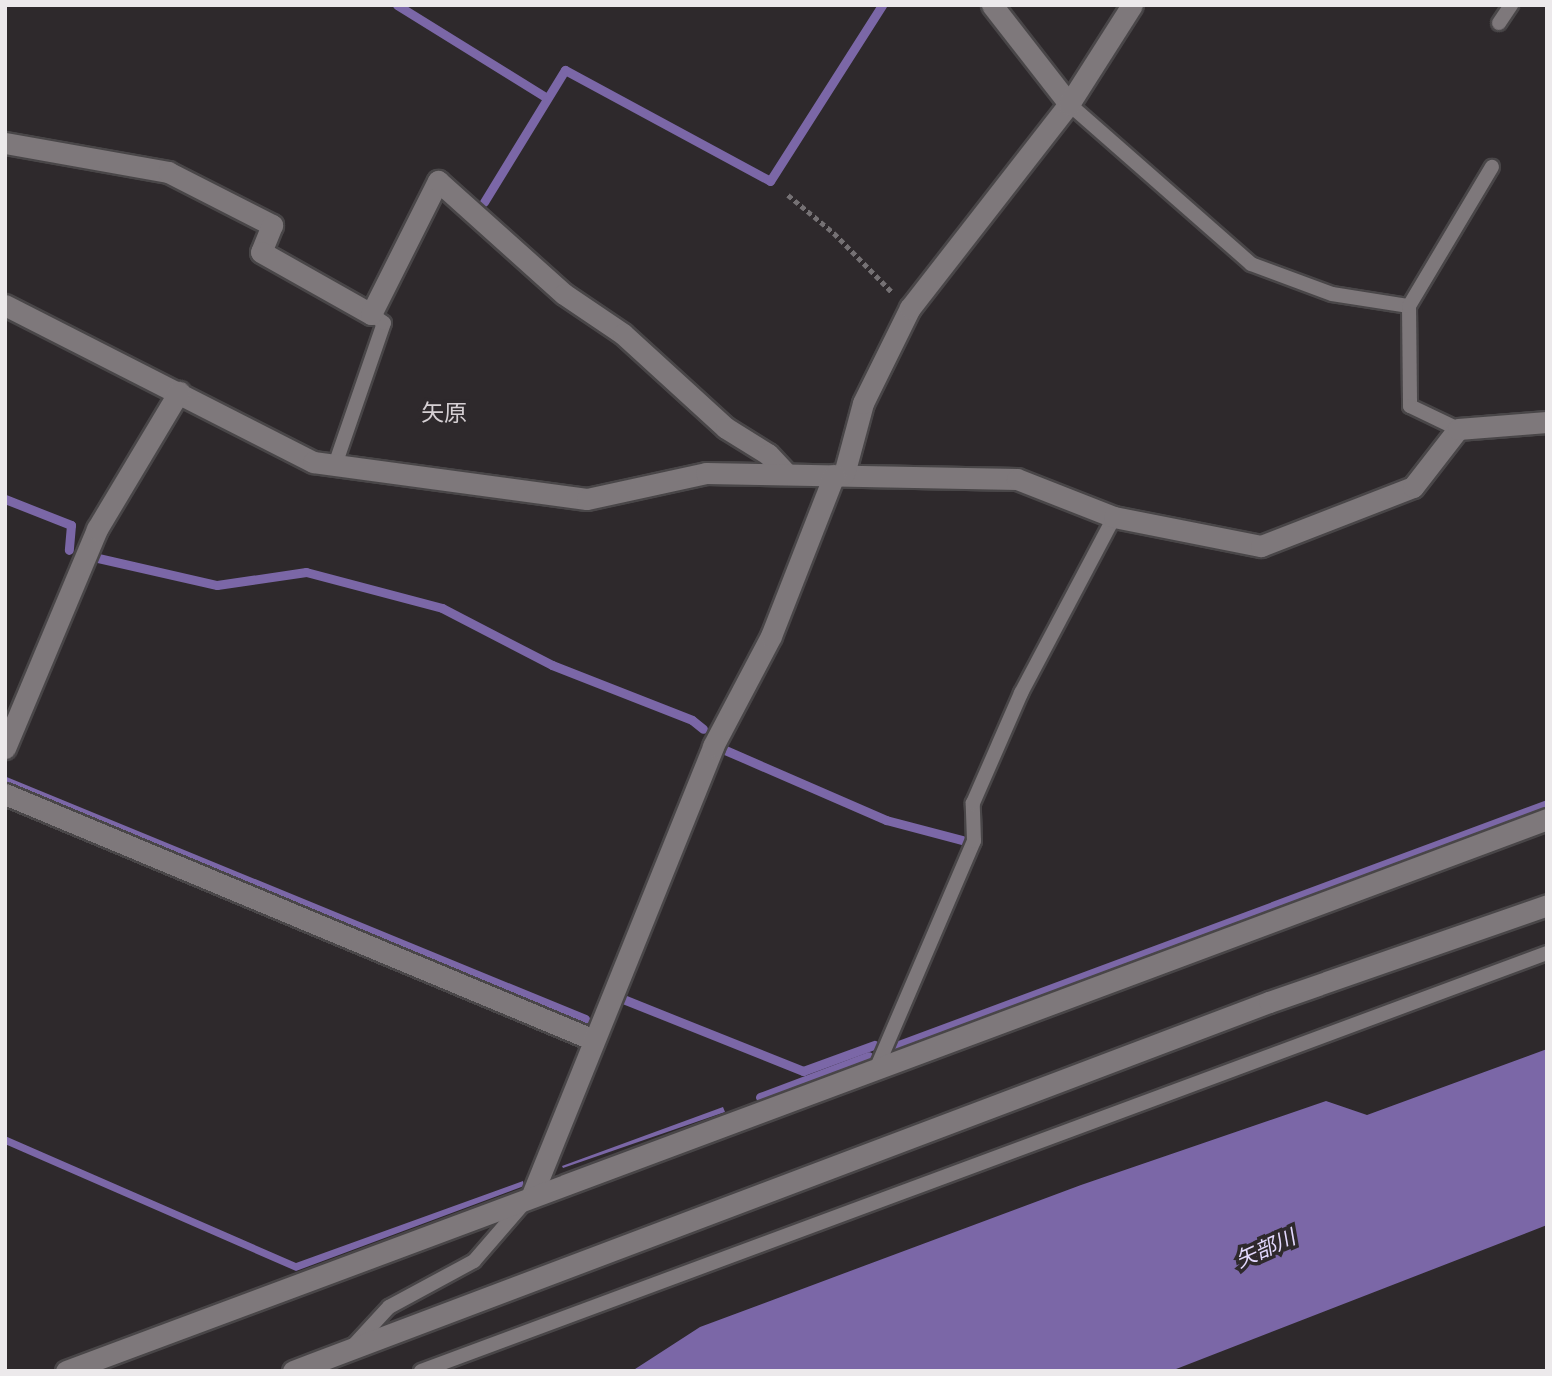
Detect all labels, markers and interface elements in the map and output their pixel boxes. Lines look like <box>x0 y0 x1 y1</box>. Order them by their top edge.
district label: 矢原 <box>421 398 467 426</box>
water label: 矢部川 <box>1231 1224 1299 1272</box>

